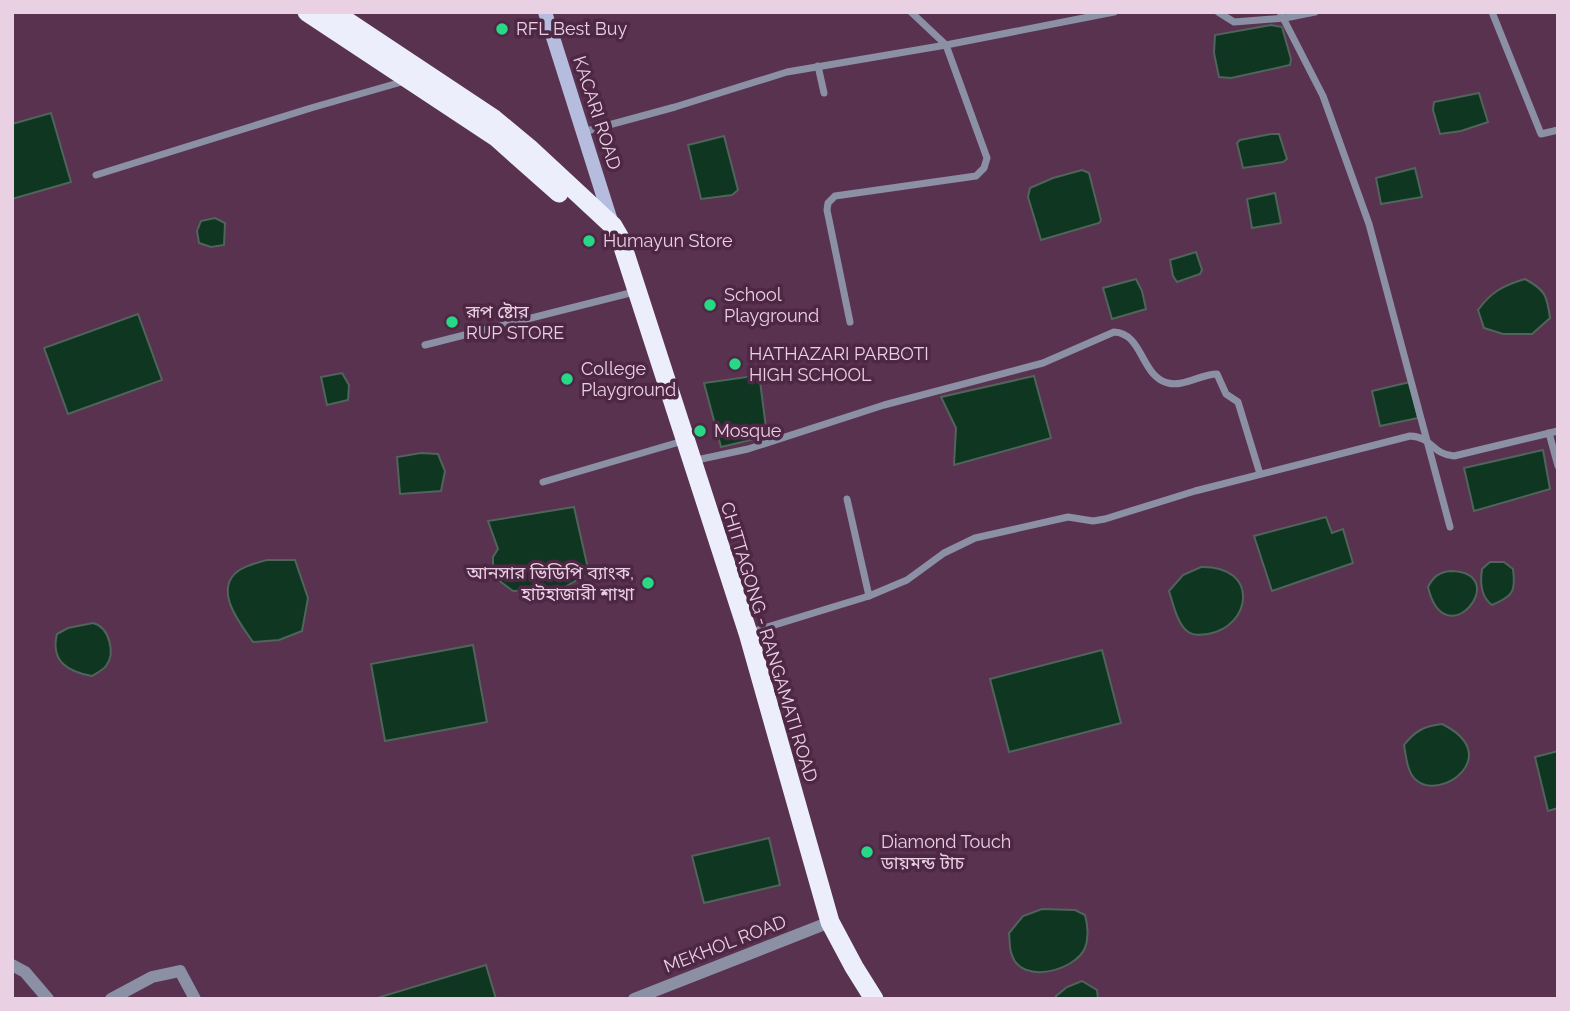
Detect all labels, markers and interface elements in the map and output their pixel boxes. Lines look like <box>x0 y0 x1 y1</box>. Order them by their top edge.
place label: RFL Best Buy <box>516 18 627 39</box>
marker: RFL Best Buy <box>494 21 510 37</box>
street label: KACARI ROAD <box>569 53 626 172</box>
place label: Humayun Store <box>603 230 733 251</box>
marker: Humayun Store <box>581 233 597 249</box>
place label: School Playground <box>724 284 819 326</box>
marker: School Playground <box>702 297 718 313</box>
place label: রূপ ষ্টোর RUP STORE <box>465 301 564 343</box>
marker: রূপ ষ্টোর RUP STORE <box>444 314 460 330</box>
place label: HATHAZARI PARBOTI HIGH SCHOOL <box>749 343 929 385</box>
marker: HATHAZARI PARBOTI HIGH SCHOOL <box>727 356 743 372</box>
place label: College Playground <box>581 358 676 400</box>
marker: College Playground <box>559 371 575 387</box>
place label: Mosque <box>714 420 782 441</box>
marker: Mosque <box>692 423 708 439</box>
street label: CHITTAGONG - RANGAMATI ROAD <box>717 499 822 785</box>
place label: আনসার ভিডিপি ব্যাংক, হাটহাজারী শাখা <box>466 562 634 604</box>
marker: আনসার ভিডিপি ব্যাংক, হাটহাজারী শাখা <box>640 575 656 591</box>
place label: Diamond Touch ডায়মন্ড টাচ <box>880 831 1011 873</box>
marker: Diamond Touch ডায়মন্ড টাচ <box>859 844 875 860</box>
street label: MEKHOL ROAD <box>661 910 789 977</box>

